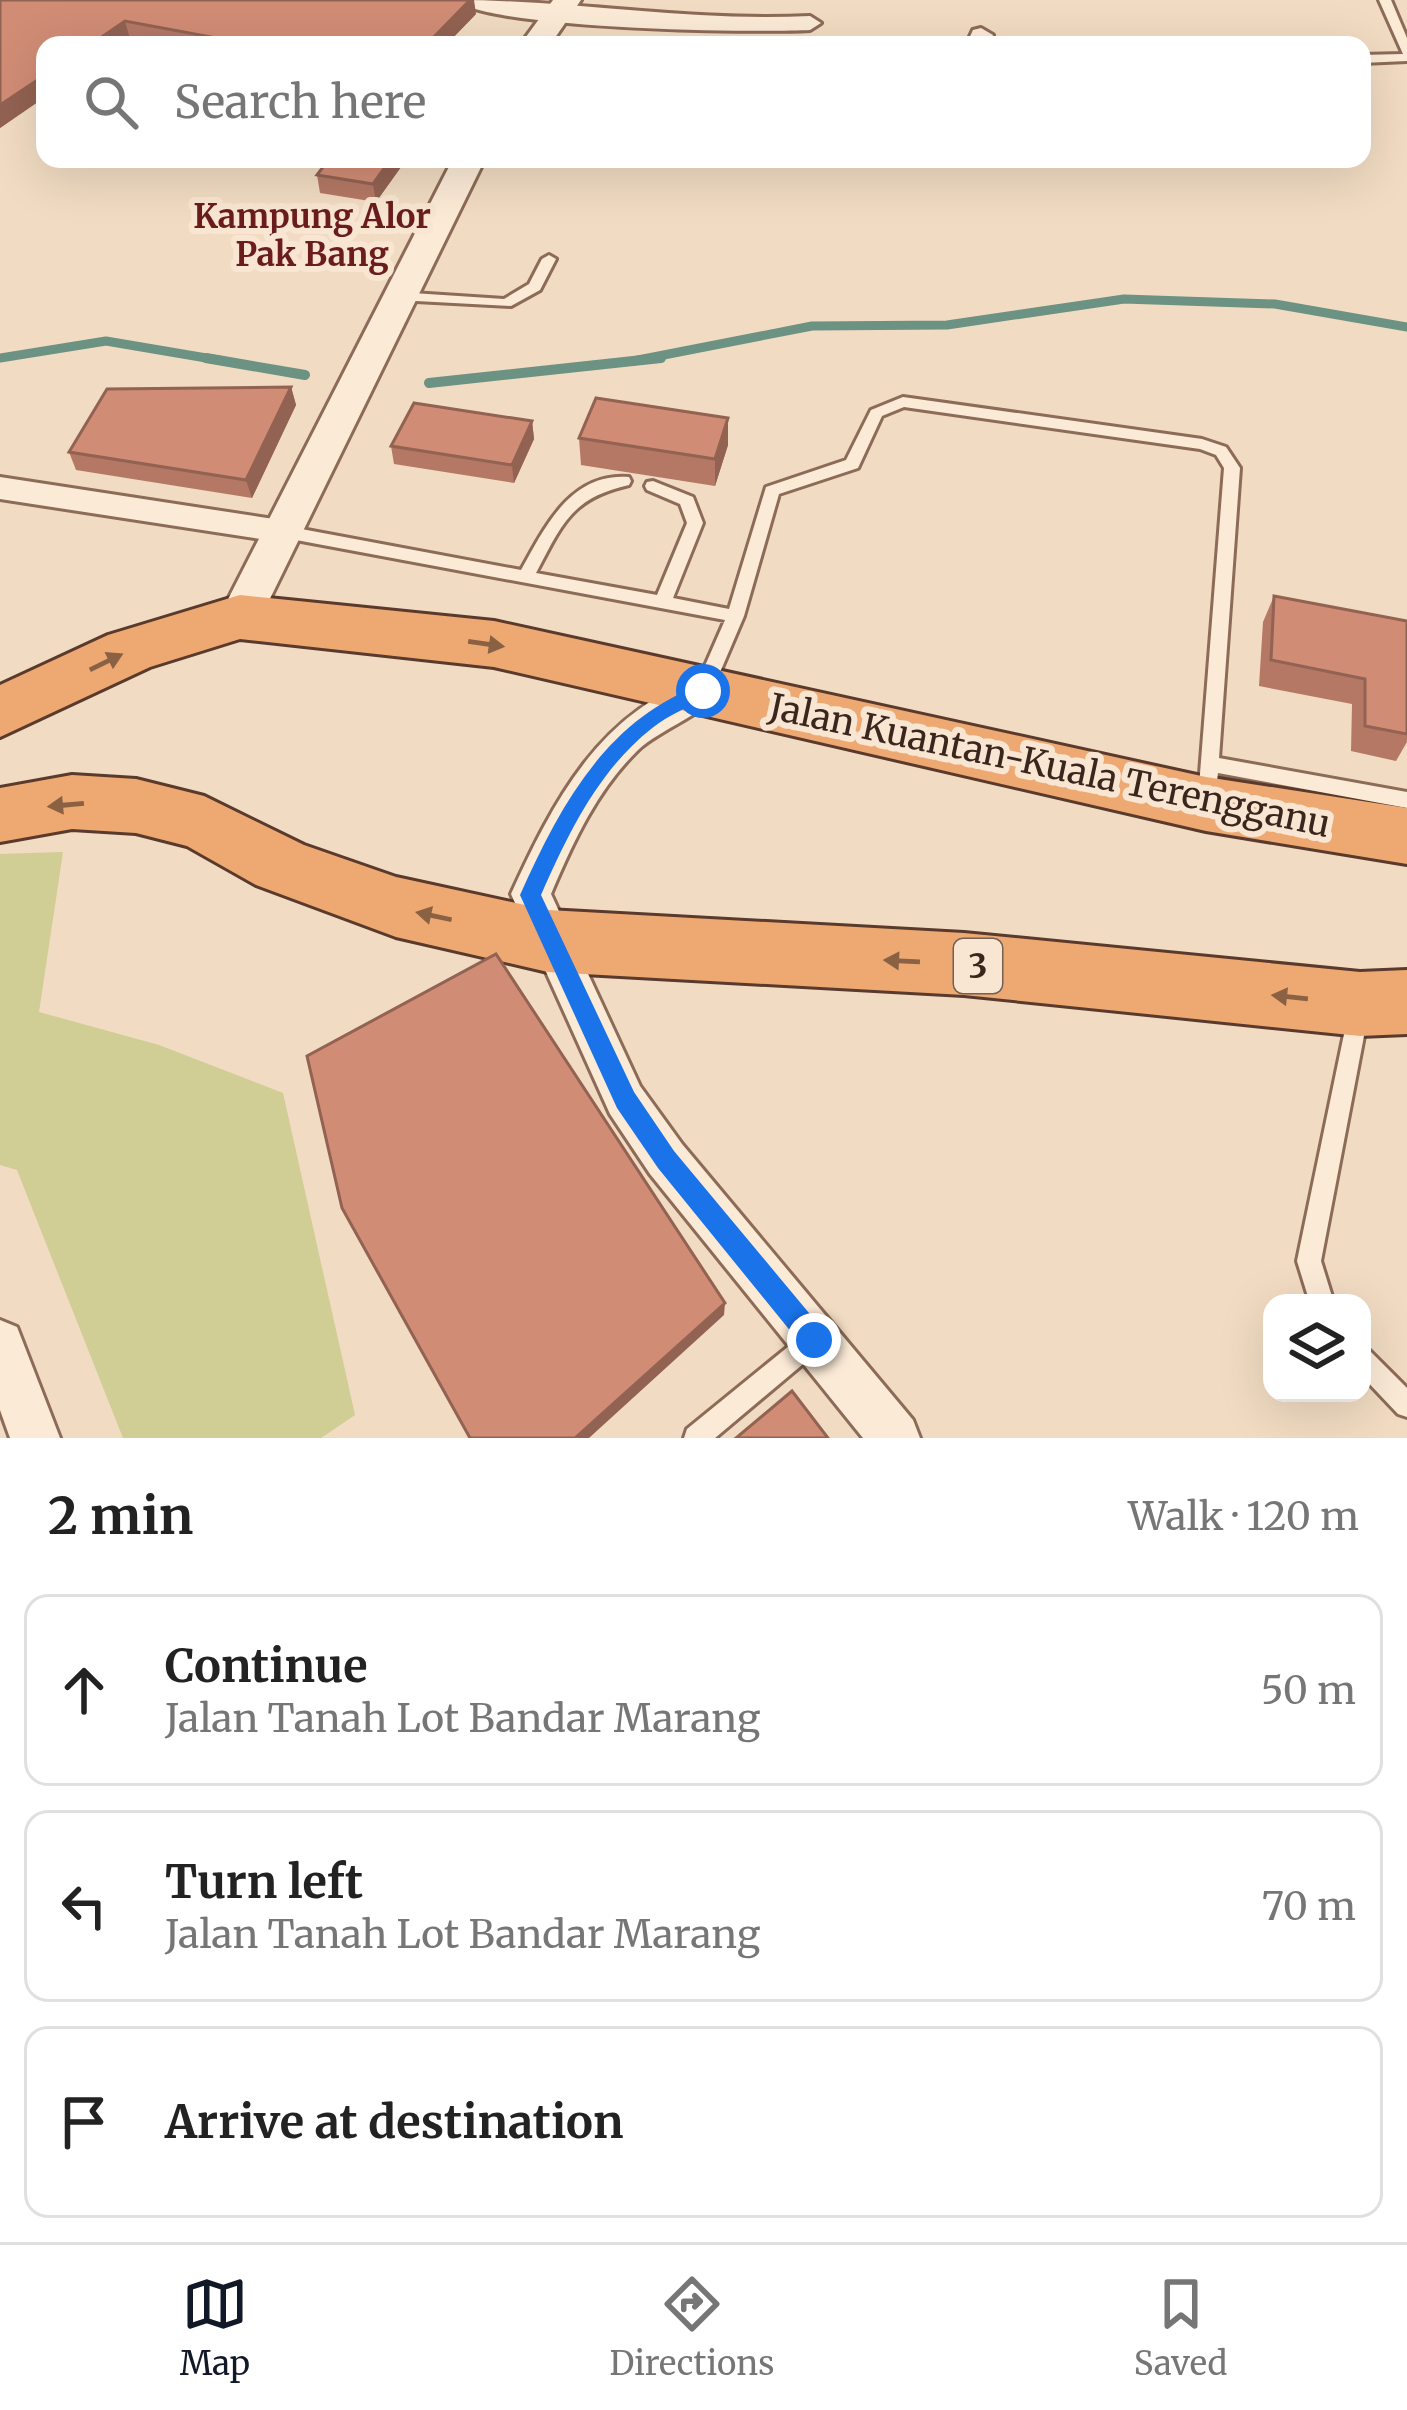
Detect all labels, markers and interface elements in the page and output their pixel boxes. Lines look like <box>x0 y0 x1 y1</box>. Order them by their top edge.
search box <box>36 36 1371 168</box>
icon: search <box>78 69 144 135</box>
text: Search here <box>174 74 426 130</box>
district label: Kampung Alor Pak Bang <box>193 196 431 275</box>
one-way arrow <box>468 635 506 654</box>
one-way arrow <box>89 652 124 672</box>
route start <box>676 664 730 718</box>
street label: Jalan Kuantan-Kuala Terengganu <box>764 684 1335 847</box>
one-way arrow <box>46 796 84 815</box>
one-way arrow <box>415 905 453 924</box>
road number: 3 <box>954 939 1002 993</box>
one-way arrow <box>883 951 920 970</box>
one-way arrow <box>1271 987 1309 1006</box>
map controls <box>1263 1294 1371 1402</box>
button: layers <box>1263 1294 1371 1402</box>
route end <box>787 1313 841 1367</box>
text: 2 min <box>48 1484 193 1548</box>
text: Walk · 120 m <box>1128 1492 1359 1541</box>
text: Continue <box>165 1638 367 1694</box>
icon: ahead <box>51 1657 117 1723</box>
text: 50 m <box>1261 1666 1356 1715</box>
text: Jalan Tanah Lot Bandar Marang <box>165 1694 760 1743</box>
text: Turn left <box>165 1854 363 1910</box>
icon: left <box>51 1873 117 1939</box>
text: 70 m <box>1262 1882 1356 1931</box>
text: Jalan Tanah Lot Bandar Marang <box>165 1910 760 1959</box>
icon: arrive <box>51 2089 117 2155</box>
text: Arrive at destination <box>165 2094 623 2150</box>
tab: Map <box>180 2271 250 2384</box>
tab: Directions <box>609 2271 774 2384</box>
tab: Saved <box>1134 2271 1227 2384</box>

